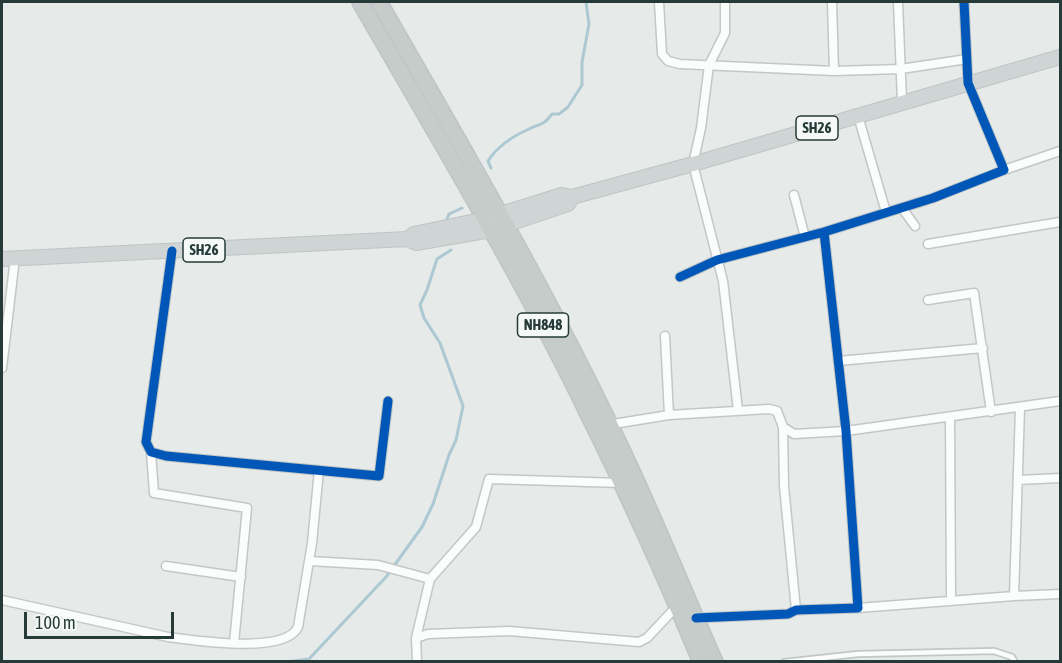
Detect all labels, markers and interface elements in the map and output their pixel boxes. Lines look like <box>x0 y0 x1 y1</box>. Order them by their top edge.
road number: SH26 <box>796 116 838 140</box>
road number: SH26 <box>183 238 225 262</box>
road number: NH848 <box>518 313 568 337</box>
scale bar <box>27 600 177 638</box>
text: 100 m <box>35 612 76 633</box>

